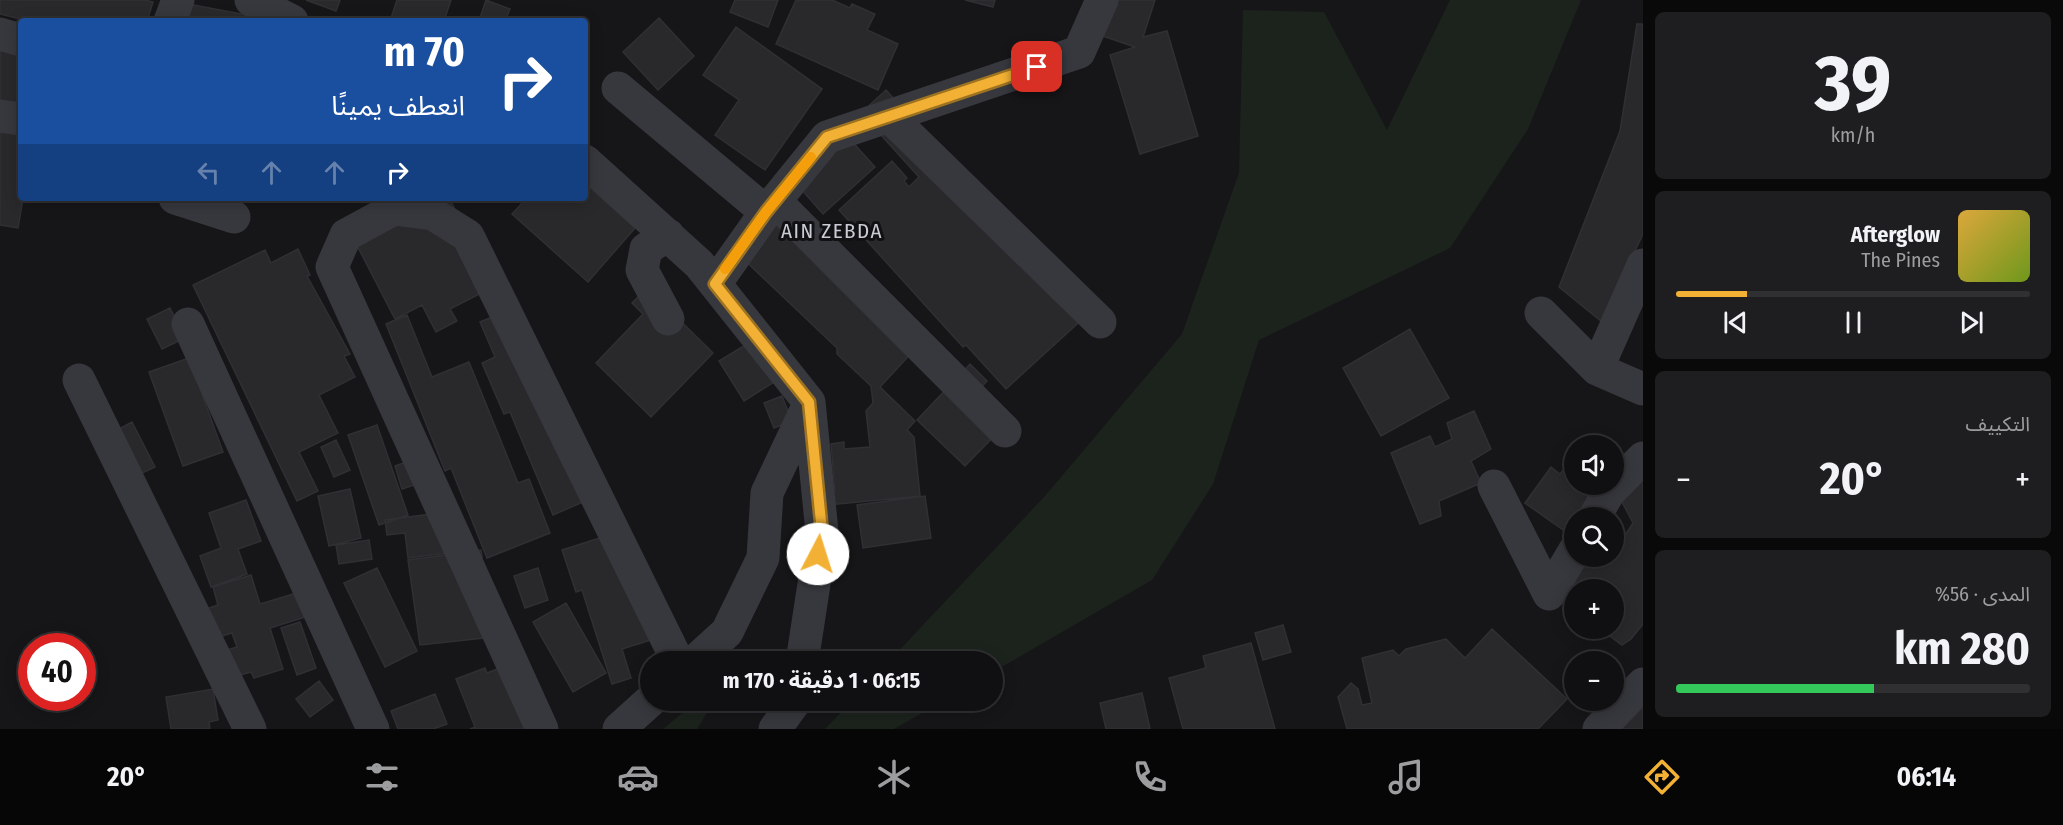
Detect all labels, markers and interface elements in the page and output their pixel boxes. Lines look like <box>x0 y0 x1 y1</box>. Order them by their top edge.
text: 70 m <box>384 27 465 77</box>
text: 39 <box>1815 37 1891 131</box>
pin <box>1011 41 1062 92</box>
icon: right <box>486 42 564 120</box>
icon: arrive <box>1020 50 1053 83</box>
text: انعطف يمينًا <box>331 90 465 122</box>
text: km/h <box>1831 123 1875 147</box>
icon: left <box>192 156 225 189</box>
icon: ahead <box>255 156 288 189</box>
icon: ahead <box>318 156 351 189</box>
icon: right <box>381 156 414 189</box>
district label: AIN ZEBDA <box>781 218 883 244</box>
text: Afterglow <box>1851 221 1940 248</box>
text: The Pines <box>1861 248 1940 272</box>
icon: previous <box>1719 306 1752 339</box>
icon: pause <box>1837 306 1870 339</box>
icon: next <box>1955 306 1988 339</box>
text: التكييف <box>1966 412 2030 436</box>
map controls <box>1564 435 1624 711</box>
button: sound <box>1564 435 1624 495</box>
text: 20° <box>1820 452 1886 506</box>
text: − <box>1676 460 1691 500</box>
text: + <box>2015 460 2030 500</box>
button: search <box>1564 507 1624 567</box>
position arrow <box>786 522 850 586</box>
button: + <box>1564 579 1624 639</box>
text: المدى · 56% <box>1935 582 2030 606</box>
text: 280 km <box>1894 622 2030 676</box>
speed limit sign: 40 <box>18 633 96 711</box>
button: − <box>1564 651 1624 711</box>
text: 06:15 · 1 دقيقة · 170 m <box>723 667 920 694</box>
icon: filters <box>361 756 403 798</box>
icon: car <box>617 756 659 798</box>
icon: climate <box>873 756 915 798</box>
icon: phone <box>1129 756 1171 798</box>
icon: music <box>1385 756 1427 798</box>
icon: directions <box>1641 756 1683 798</box>
text: 20° <box>107 761 147 793</box>
text: 06:14 <box>1897 761 1956 793</box>

